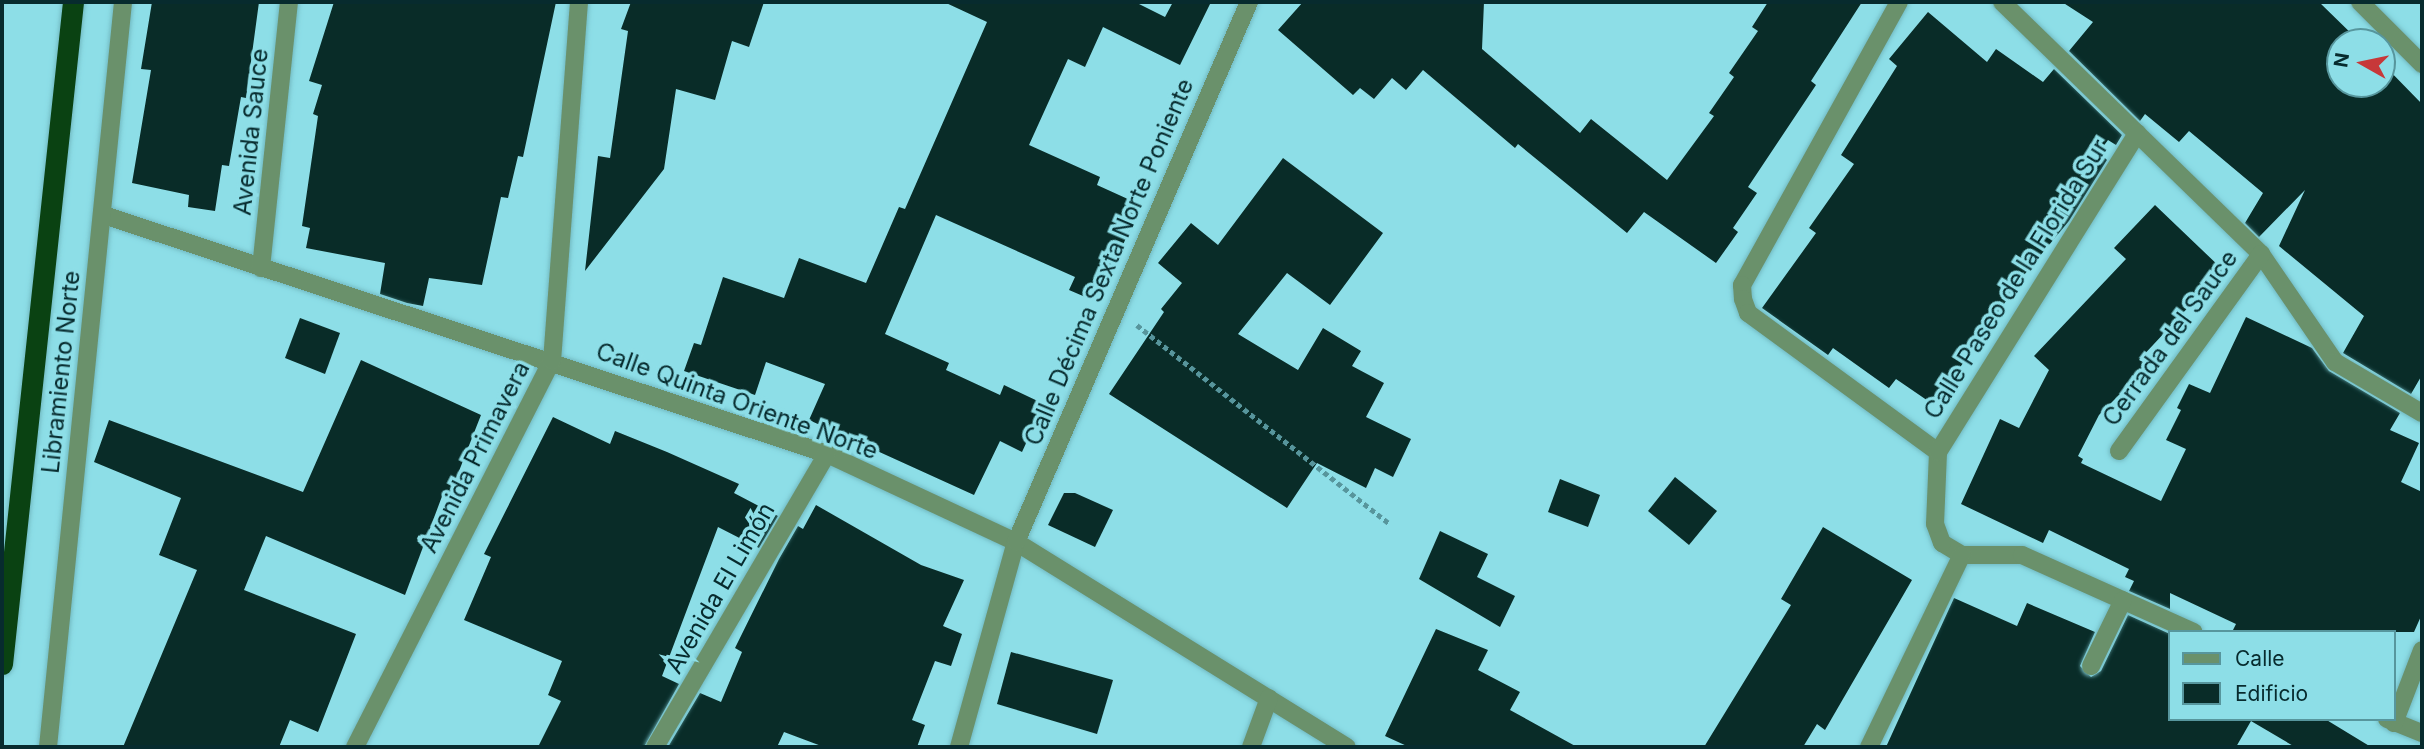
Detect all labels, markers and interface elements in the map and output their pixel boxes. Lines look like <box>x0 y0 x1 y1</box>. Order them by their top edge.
north arrow <box>2326 28 2396 98</box>
street label: Avenida Sauce <box>228 47 274 217</box>
text: N <box>2329 51 2354 69</box>
street label: Calle Décima Sexta Norte Poniente <box>1018 74 1200 450</box>
street label: Calle Paseo de la Florida Sur <box>1918 134 2114 424</box>
street label: Cerrada del Sauce <box>2097 244 2243 432</box>
street label: Libramiento Norte <box>36 269 86 475</box>
street label: Calle Quinta Oriente Norte <box>592 337 882 465</box>
street label: Avenida Primavera <box>414 356 536 558</box>
street label: Avenida El Limón <box>659 497 781 679</box>
legend <box>2168 630 2396 721</box>
text: Calle <box>2235 646 2285 671</box>
text: Edificio <box>2235 681 2308 706</box>

